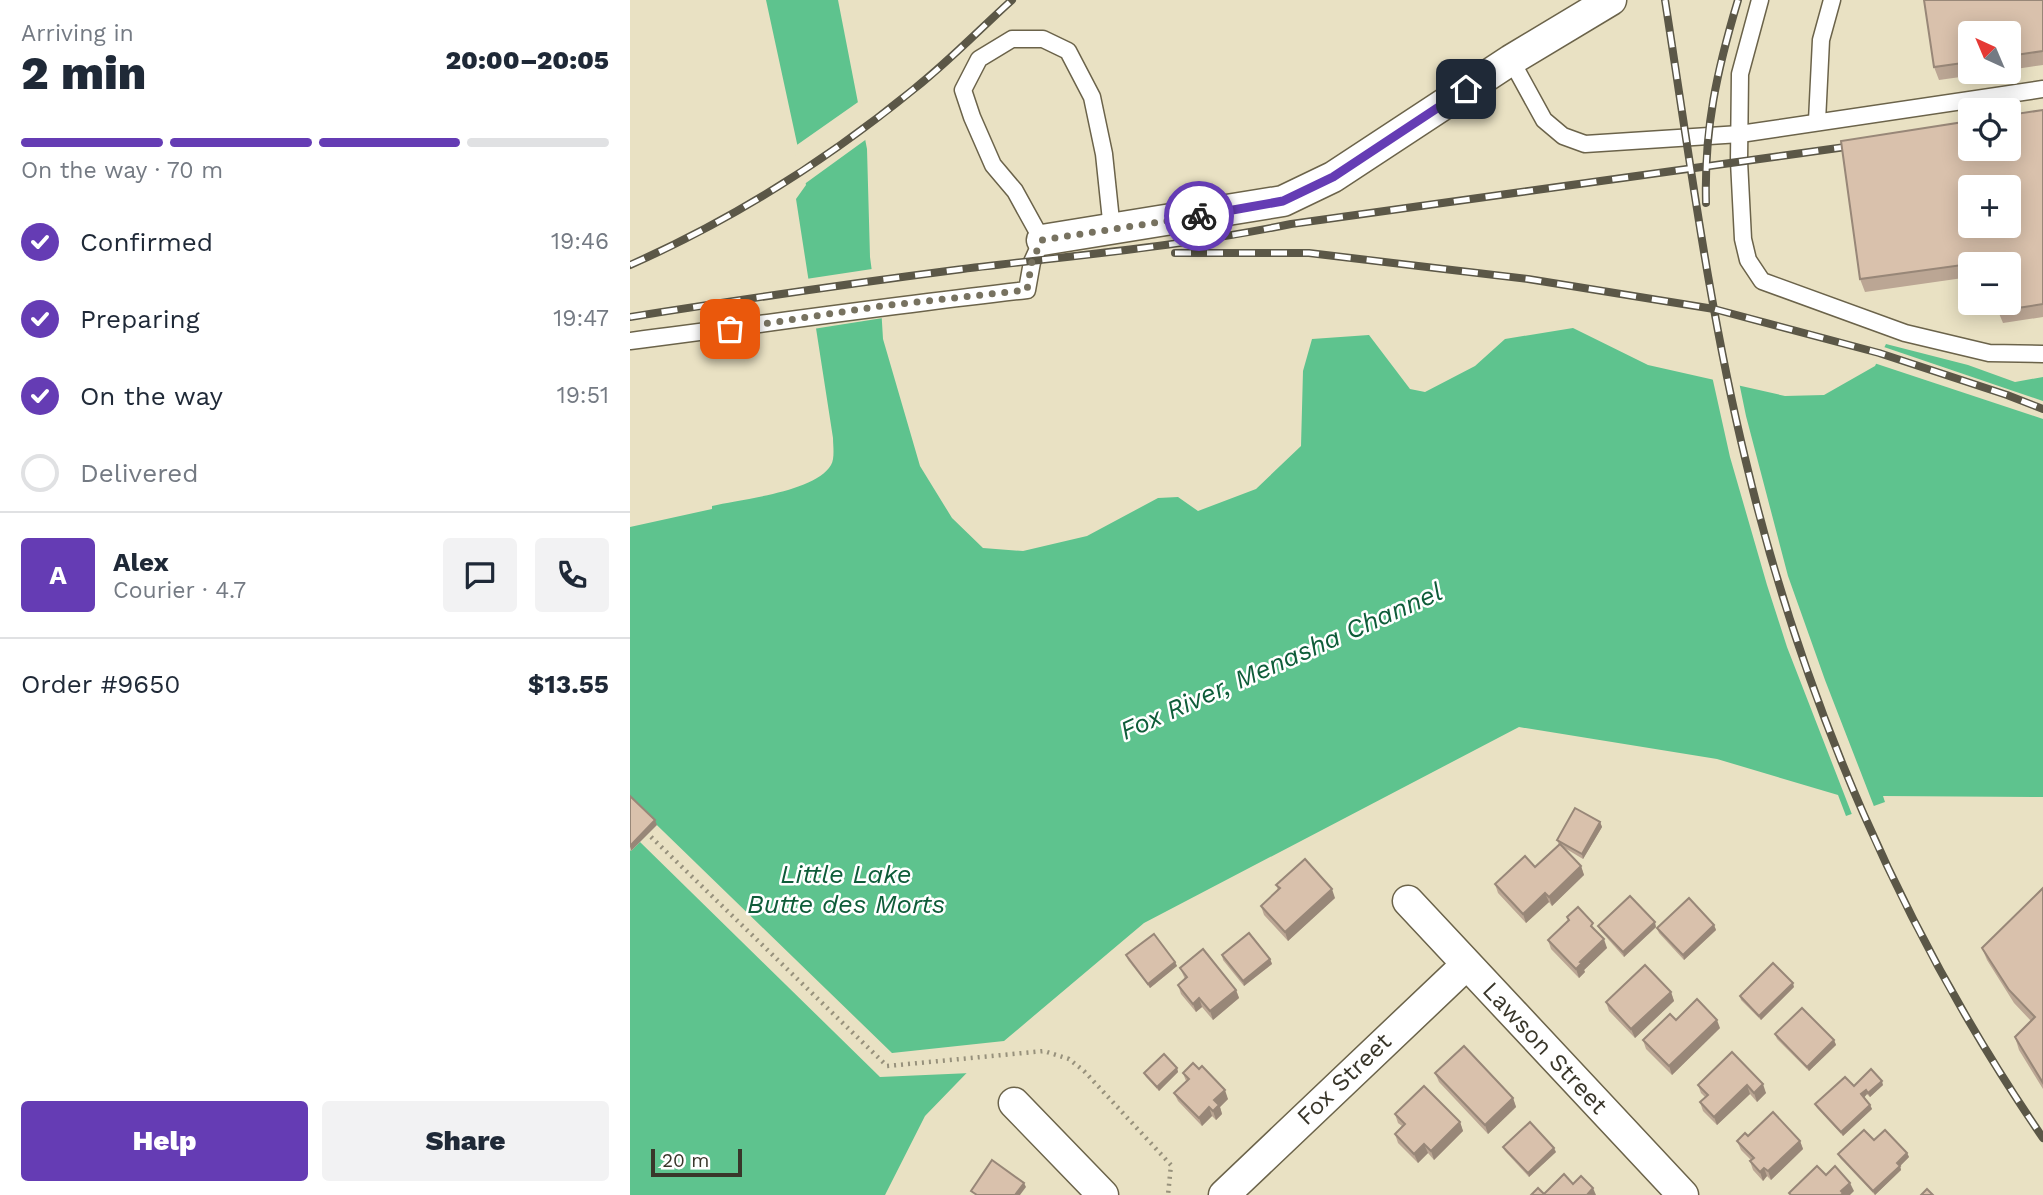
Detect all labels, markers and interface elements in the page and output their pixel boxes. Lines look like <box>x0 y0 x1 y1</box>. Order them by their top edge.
text: Arriving in <box>21 20 134 47</box>
north arrow <box>1958 21 2021 84</box>
map controls <box>1958 21 2021 315</box>
text: 20:00–20:05 <box>445 45 609 75</box>
text: 2 min <box>21 46 146 100</box>
pin <box>1436 59 1496 119</box>
icon: home <box>1447 70 1485 108</box>
button: locate <box>1958 98 2021 161</box>
text: On the way · 70 m <box>21 157 223 184</box>
button: + <box>1958 175 2021 238</box>
courier <box>1164 181 1234 251</box>
icon: bike <box>1180 197 1218 235</box>
icon: check <box>21 223 59 261</box>
text: Confirmed <box>80 227 213 257</box>
text: 19:46 <box>551 228 609 255</box>
button: − <box>1958 252 2021 315</box>
pin <box>700 299 760 359</box>
icon: check <box>21 300 59 338</box>
text: Preparing <box>80 304 200 334</box>
text: 19:47 <box>553 305 609 332</box>
icon: bag <box>711 310 749 348</box>
icon: check <box>21 377 59 415</box>
text: On the way <box>80 381 223 411</box>
text: 19:51 <box>557 382 609 409</box>
text: Delivered <box>80 458 199 488</box>
button: chat <box>443 538 517 612</box>
button: phone <box>535 538 609 612</box>
text: Alex <box>113 547 169 577</box>
text: A <box>49 560 67 590</box>
water label: Fox River, Menasha Channel <box>1115 576 1447 746</box>
text: Courier · 4.7 <box>113 577 246 604</box>
text: Order #9650 <box>21 669 180 699</box>
text: $13.55 <box>528 669 609 699</box>
water label: Little Lake Butte des Morts <box>747 859 945 919</box>
street label: Lawson Street <box>1477 976 1613 1120</box>
street label: Fox Street <box>1291 1027 1397 1131</box>
button: Help <box>21 1101 308 1181</box>
button: Share <box>322 1101 609 1181</box>
scale bar <box>651 1146 742 1178</box>
text: 20 m <box>662 1149 709 1172</box>

